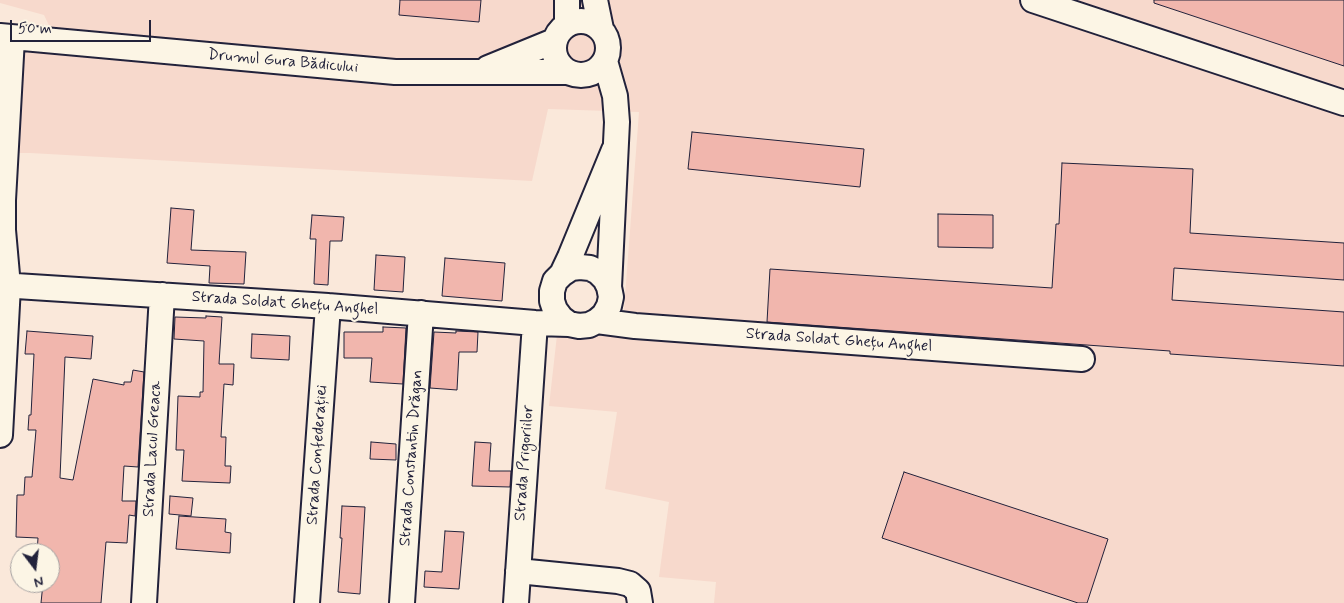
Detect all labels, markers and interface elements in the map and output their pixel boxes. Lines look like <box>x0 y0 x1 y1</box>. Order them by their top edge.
scale bar <box>12 10 154 42</box>
text: 50 m <box>18 19 52 39</box>
street label: Drumul Gura Bădicului <box>207 46 359 78</box>
street label: Strada Soldat Ghețu Anghel <box>191 288 379 320</box>
street label: Strada Soldat Ghețu Anghel <box>745 325 933 357</box>
street label: Strada Constantin Drăgan <box>396 369 428 547</box>
street label: Strada Lacul Greaca <box>140 380 166 518</box>
street label: Strada Confederației <box>304 384 332 526</box>
street label: Strada Prigoriilor <box>511 404 539 522</box>
north arrow <box>10 543 60 593</box>
text: N <box>32 572 45 591</box>

